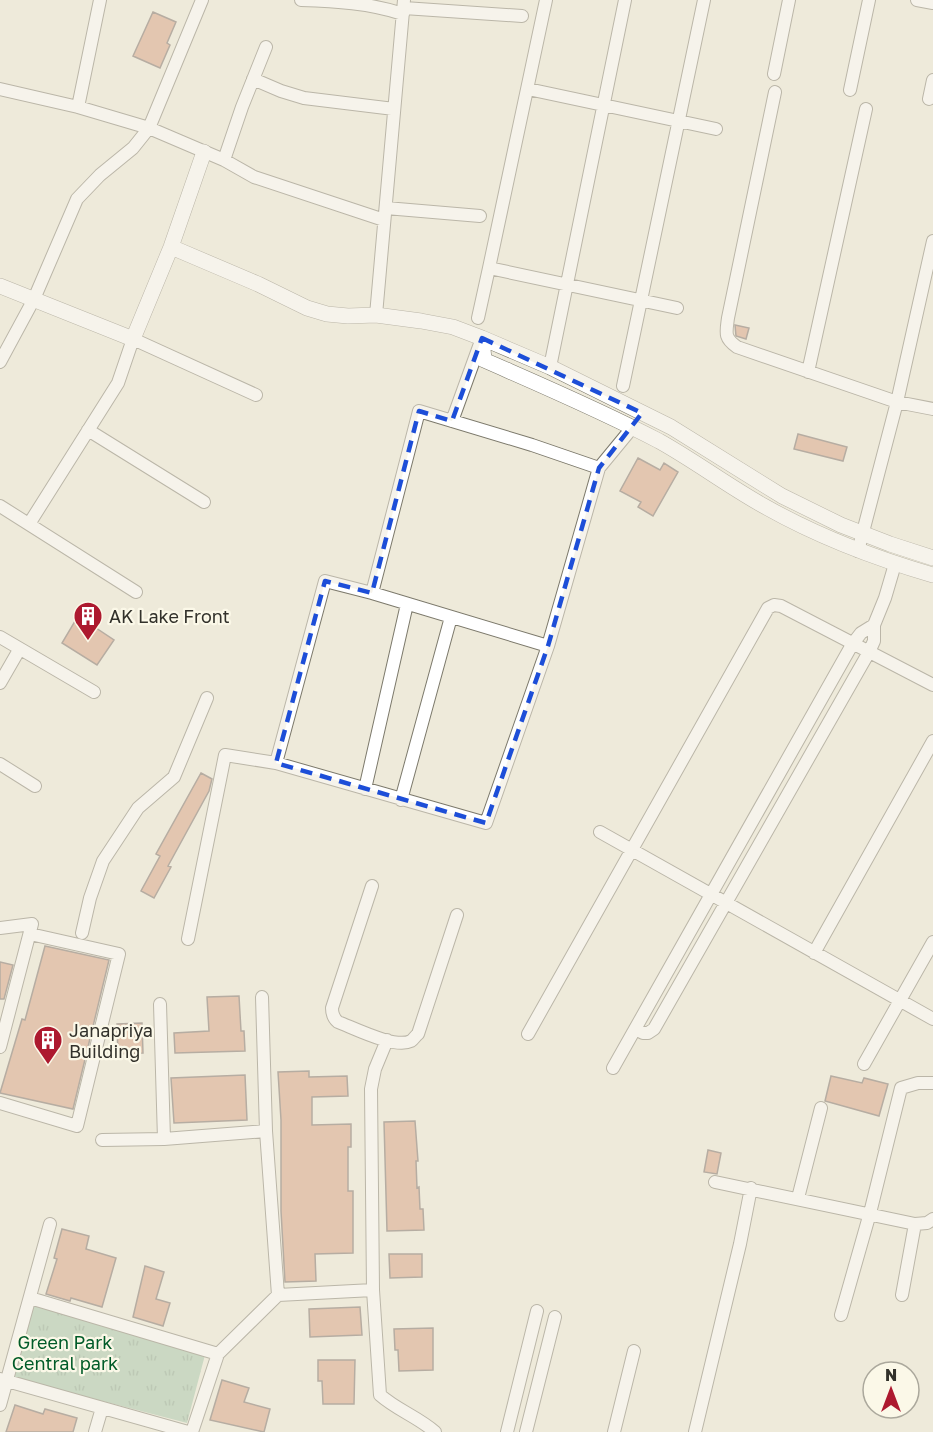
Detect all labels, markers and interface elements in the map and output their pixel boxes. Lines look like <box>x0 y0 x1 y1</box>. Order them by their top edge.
building icon: AK Lake Front <box>72 600 104 642</box>
place label: AK Lake Front <box>109 605 230 627</box>
place label: Janapriya Building <box>69 1019 153 1062</box>
building icon: Janapriya Building <box>32 1024 64 1066</box>
park label: Green Park Central park <box>12 1331 118 1374</box>
north arrow <box>861 1360 921 1420</box>
text: N <box>885 1365 897 1385</box>

